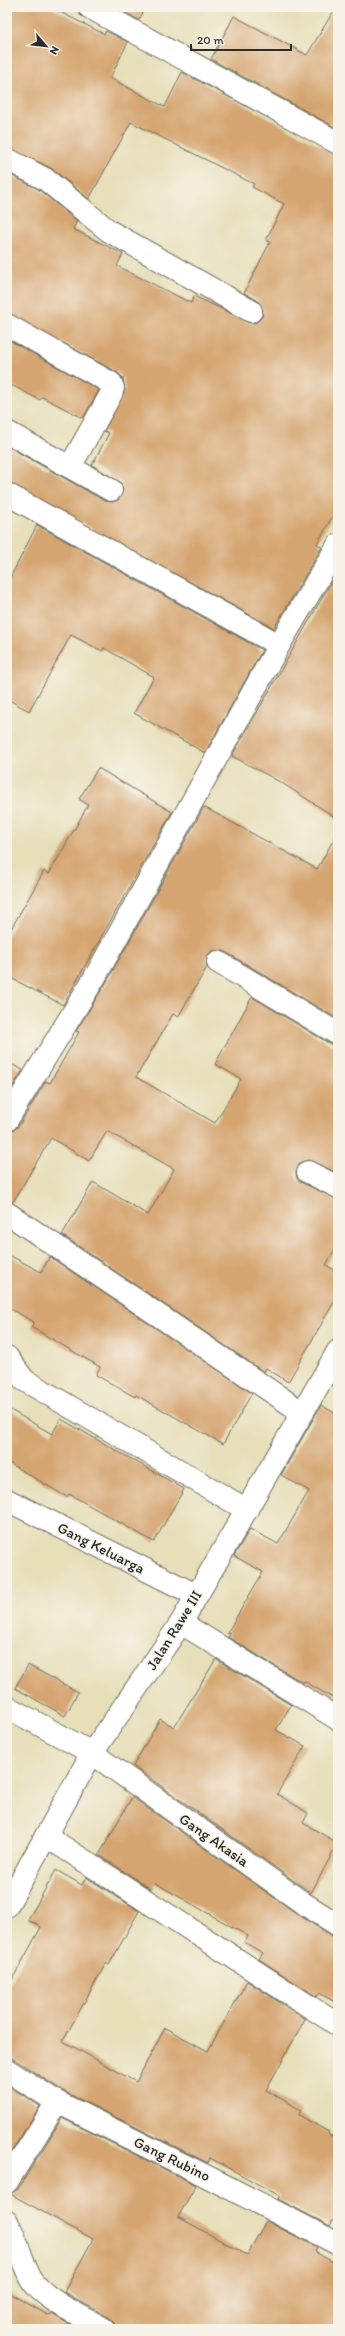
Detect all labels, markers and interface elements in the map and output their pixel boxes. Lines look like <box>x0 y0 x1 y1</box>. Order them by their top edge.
north arrow <box>26 26 66 66</box>
scale bar <box>191 26 291 52</box>
text: 20 m <box>197 33 224 47</box>
text: N <box>47 44 62 57</box>
street label: Gang Keluarga <box>54 1518 148 1578</box>
street label: Jalan Rawe III <box>142 1587 206 1673</box>
street label: Gang Akasia <box>176 1809 252 1871</box>
street label: Gang Rubino <box>131 2133 213 2185</box>

